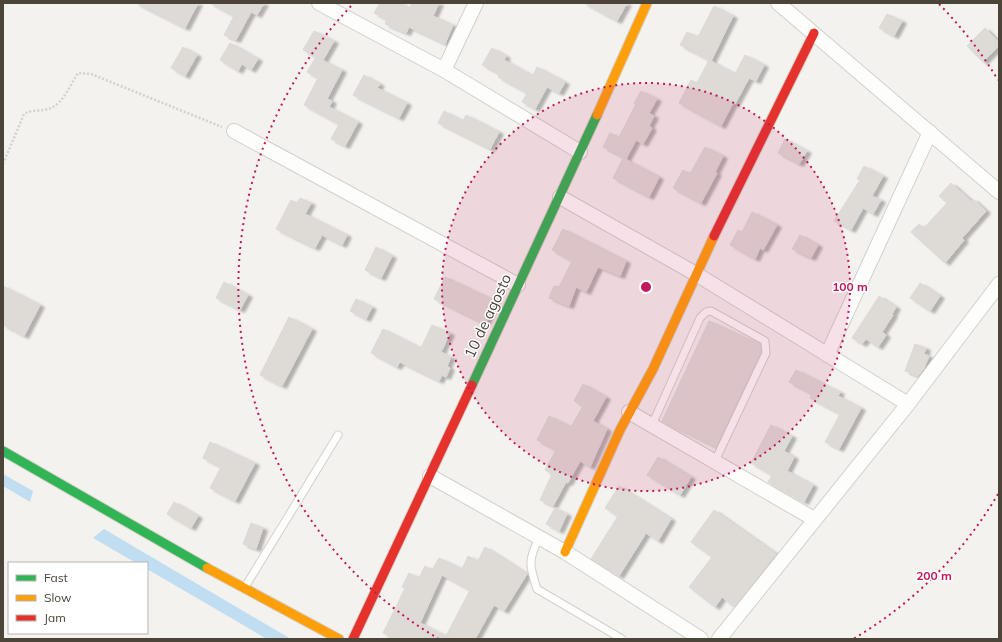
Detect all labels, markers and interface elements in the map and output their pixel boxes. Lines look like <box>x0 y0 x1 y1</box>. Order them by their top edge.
street label: 10 de agosto <box>460 271 515 361</box>
text: 100 m <box>832 279 868 294</box>
centre of rings <box>639 280 653 294</box>
legend <box>8 562 148 634</box>
text: 200 m <box>916 568 952 583</box>
text: Fast <box>44 570 68 585</box>
text: Slow <box>44 590 72 605</box>
text: Jam <box>44 610 66 625</box>

